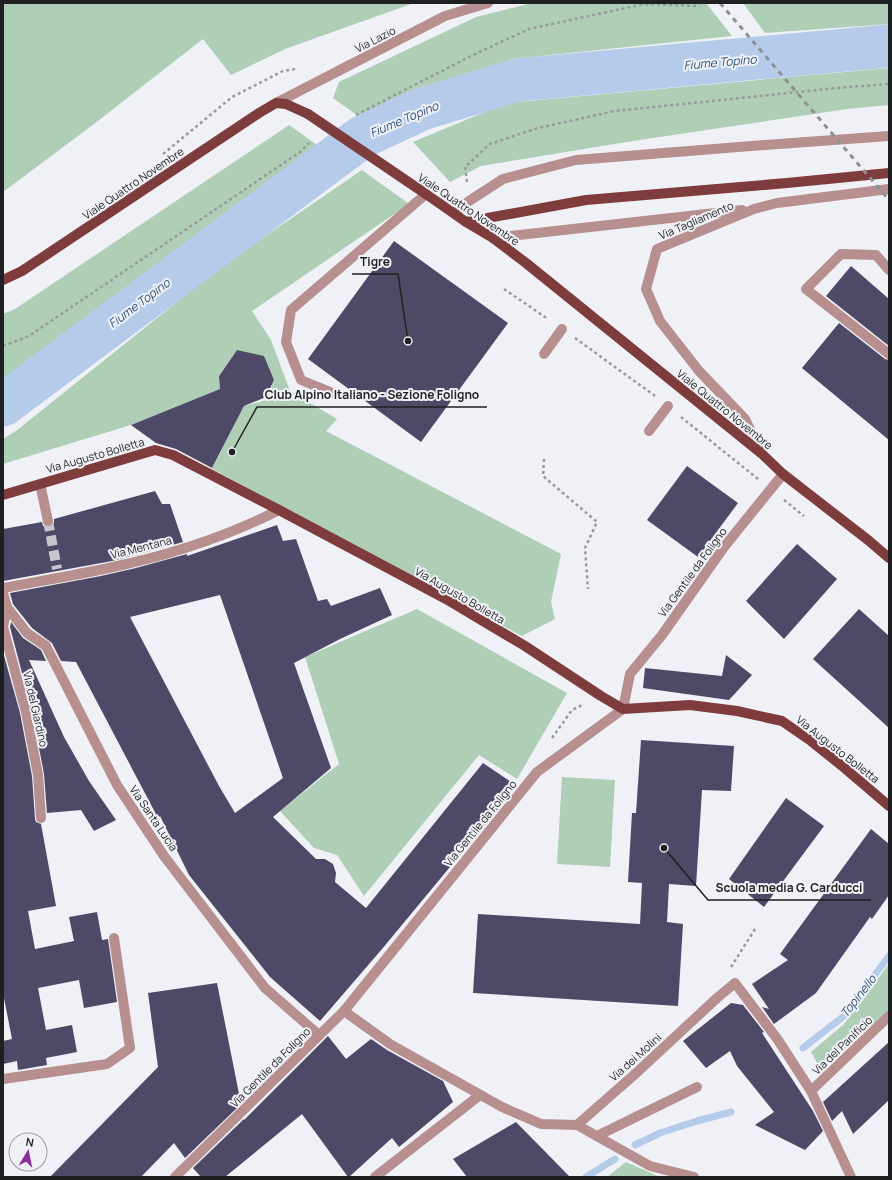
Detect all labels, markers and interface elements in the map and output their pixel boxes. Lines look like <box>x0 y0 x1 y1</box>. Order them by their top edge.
street label: Via Lazio <box>352 22 398 56</box>
water label: Fiume Topino <box>683 50 758 74</box>
water label: Fiume Topino <box>367 97 442 141</box>
street label: Viale Quattro Novembre <box>79 143 187 223</box>
street label: Viale Quattro Novembre <box>415 169 523 249</box>
street label: Via Tagliamento <box>656 197 736 242</box>
callout: Tigre <box>352 250 398 274</box>
text: Tigre <box>360 253 390 270</box>
water label: Fiume Topino <box>105 274 174 332</box>
street label: Viale Quattro Novembre <box>674 366 776 453</box>
callout: Club Alpino Italiano - Sezione Foligno <box>257 383 487 407</box>
text: Club Alpino Italiano - Sezione Foligno <box>265 386 479 403</box>
street label: Via Augusto Bolletta <box>44 434 146 476</box>
street label: Via Gentile da Foligno <box>654 524 730 620</box>
street label: Via Mentana <box>109 532 173 562</box>
street label: Via Augusto Bolletta <box>412 563 508 627</box>
street label: Via del Giardino <box>20 670 52 749</box>
street label: Via Augusto Bolletta <box>793 712 883 786</box>
street label: Via Gentile da Foligno <box>440 776 520 869</box>
street label: Via Santa Lucia <box>126 782 182 854</box>
callout: Scuola media G. Carducci <box>708 876 871 900</box>
text: Scuola media G. Carducci <box>716 879 862 896</box>
water label: Topinello <box>836 970 881 1021</box>
street label: Via del Panificio <box>809 1012 876 1078</box>
street label: Via Gentile da Foligno <box>227 1023 314 1110</box>
street label: Via dei Molini <box>606 1030 664 1084</box>
north arrow <box>8 1132 48 1172</box>
text: N <box>25 1134 35 1150</box>

